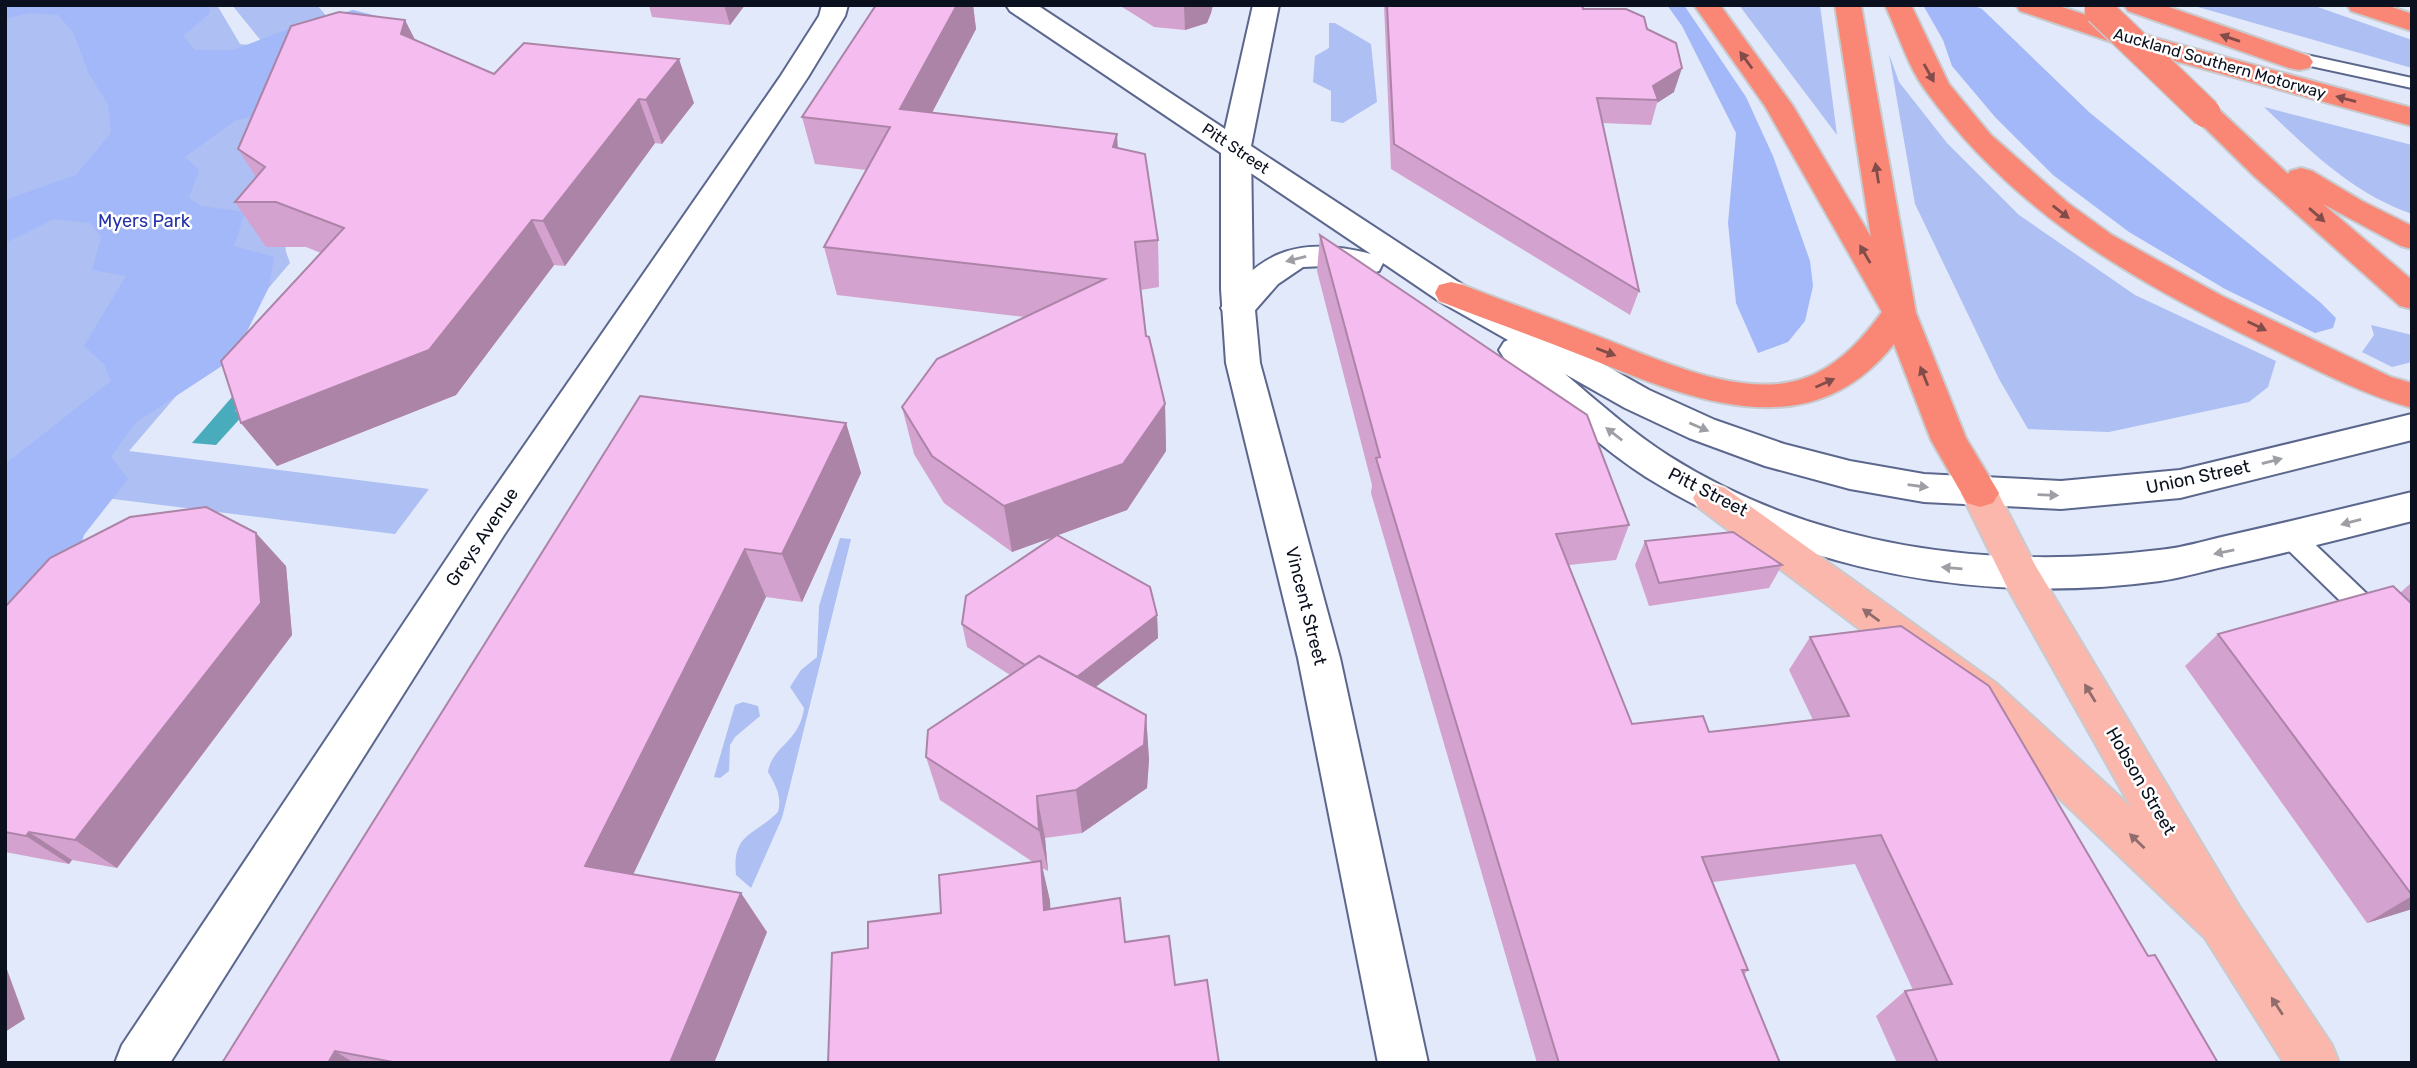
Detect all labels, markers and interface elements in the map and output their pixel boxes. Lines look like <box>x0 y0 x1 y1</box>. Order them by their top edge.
street label: Auckland Southern Motorway <box>2111 24 2328 103</box>
one-way arrow <box>2220 32 2241 43</box>
one-way arrow <box>1739 51 1753 69</box>
one-way arrow <box>1923 63 1935 83</box>
one-way arrow <box>2335 93 2357 104</box>
street label: Pitt Street <box>1199 119 1273 178</box>
one-way arrow <box>1871 162 1882 184</box>
one-way arrow <box>2052 204 2069 219</box>
one-way arrow <box>2308 207 2326 223</box>
park label: Myers Park <box>98 210 191 232</box>
one-way arrow <box>1859 244 1871 264</box>
one-way arrow <box>1285 254 1307 265</box>
one-way arrow <box>2247 321 2267 332</box>
one-way arrow <box>1596 347 1617 358</box>
one-way arrow <box>1919 366 1930 387</box>
one-way arrow <box>1815 377 1835 389</box>
one-way arrow <box>1688 422 1709 433</box>
one-way arrow <box>1606 426 1624 441</box>
street label: Union Street <box>2144 455 2252 499</box>
one-way arrow <box>2261 455 2283 466</box>
street label: Pitt Street <box>1664 463 1752 521</box>
one-way arrow <box>1907 481 1929 492</box>
street label: Greys Avenue <box>441 483 523 591</box>
one-way arrow <box>2037 489 2059 501</box>
one-way arrow <box>2340 517 2362 528</box>
street label: Vincent Street <box>1281 544 1331 668</box>
one-way arrow <box>2213 546 2235 557</box>
one-way arrow <box>1941 562 1963 573</box>
one-way arrow <box>1862 608 1880 623</box>
one-way arrow <box>2084 684 2096 703</box>
street label: Hobson Street <box>2101 723 2181 839</box>
one-way arrow <box>2129 834 2146 850</box>
one-way arrow <box>2271 996 2284 1015</box>

